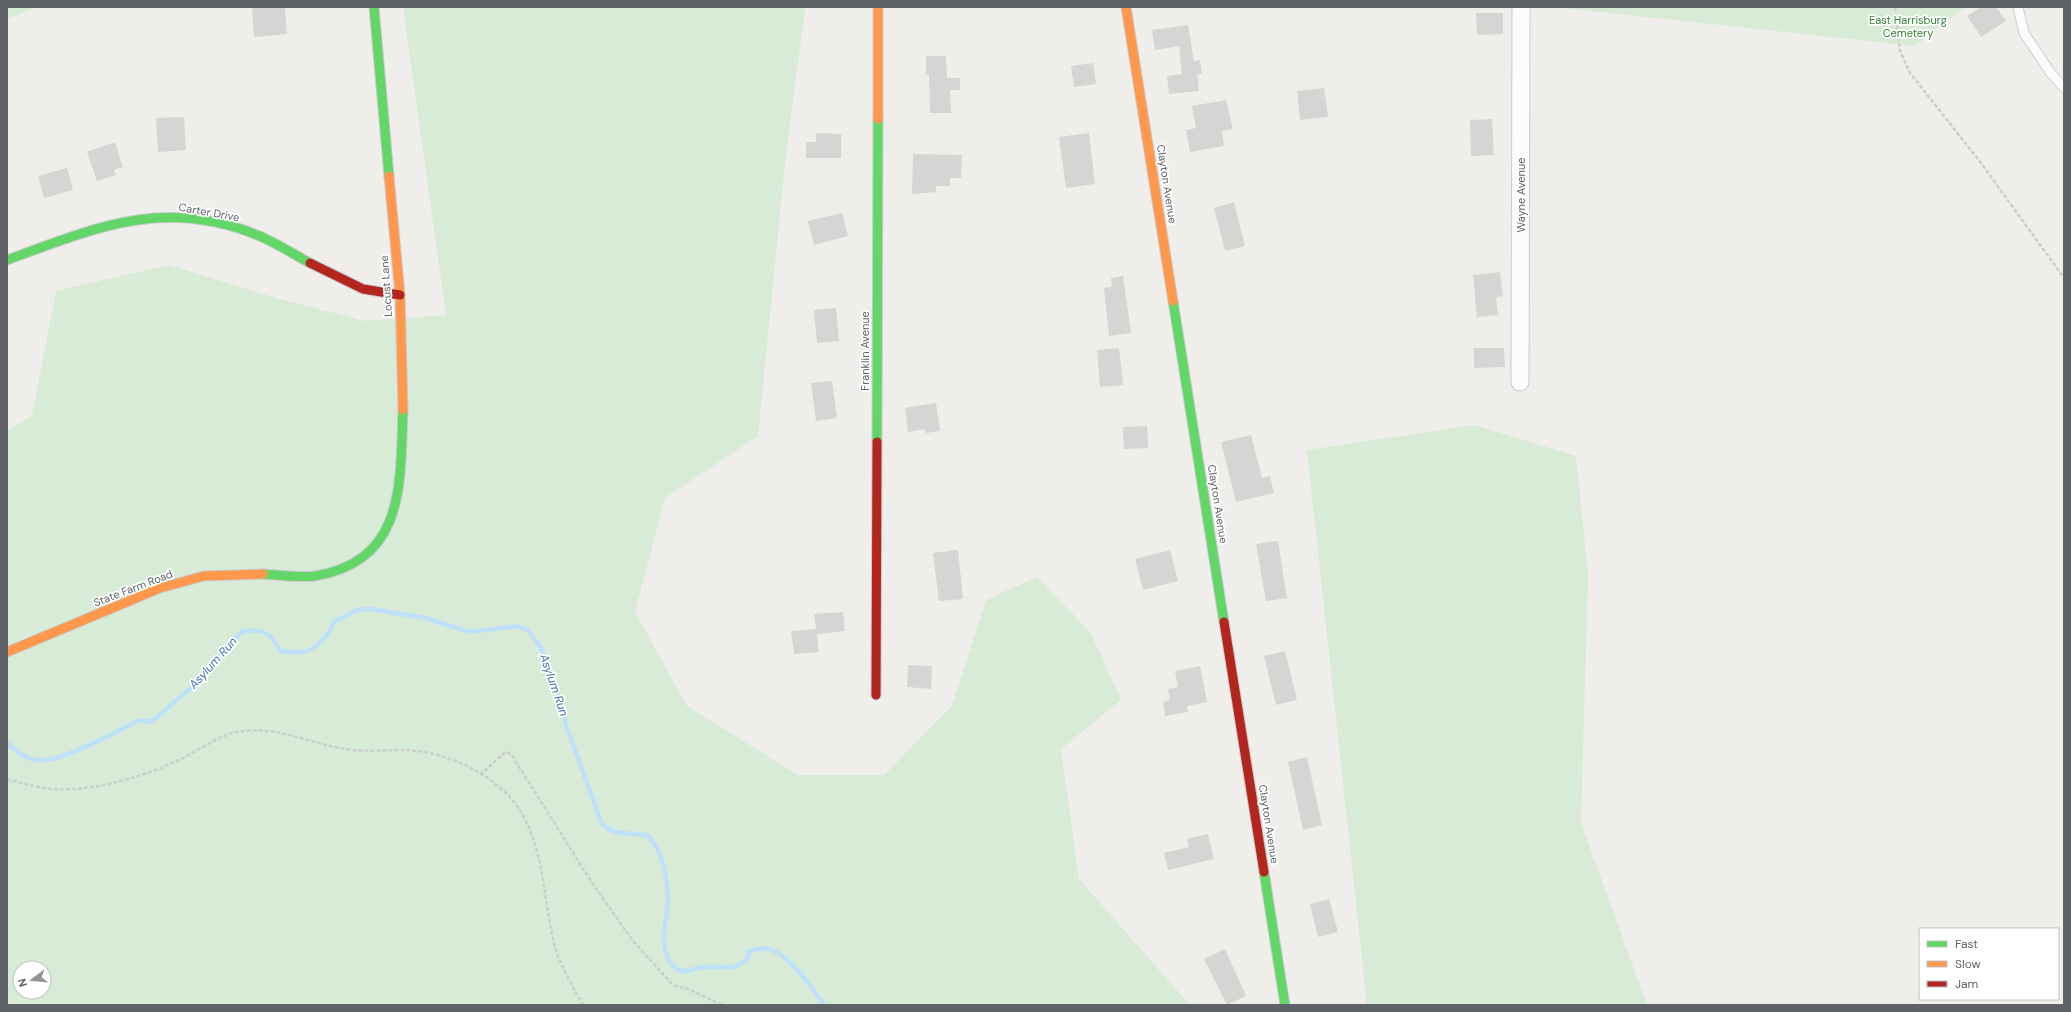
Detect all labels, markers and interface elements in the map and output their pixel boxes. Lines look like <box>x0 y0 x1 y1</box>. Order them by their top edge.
park label: East Harrisburg Cemetery <box>1869 13 1947 40</box>
street label: Clayton Avenue <box>1154 144 1180 224</box>
street label: Wayne Avenue <box>1514 158 1528 232</box>
street label: Carter Drive <box>178 200 240 224</box>
street label: Locust Lane <box>377 255 395 317</box>
street label: Franklin Avenue <box>858 311 872 391</box>
street label: Clayton Avenue <box>1205 464 1231 544</box>
street label: State Farm Road <box>91 566 175 610</box>
water label: Asylum Run <box>185 633 241 693</box>
water label: Asylum Run <box>536 651 572 718</box>
street label: Clayton Avenue <box>1256 784 1282 864</box>
legend <box>1919 928 2059 1000</box>
text: Fast <box>1955 936 1978 952</box>
text: Slow <box>1955 956 1981 972</box>
north arrow <box>12 960 52 1000</box>
text: Jam <box>1955 976 1978 992</box>
text: N <box>15 977 30 989</box>

